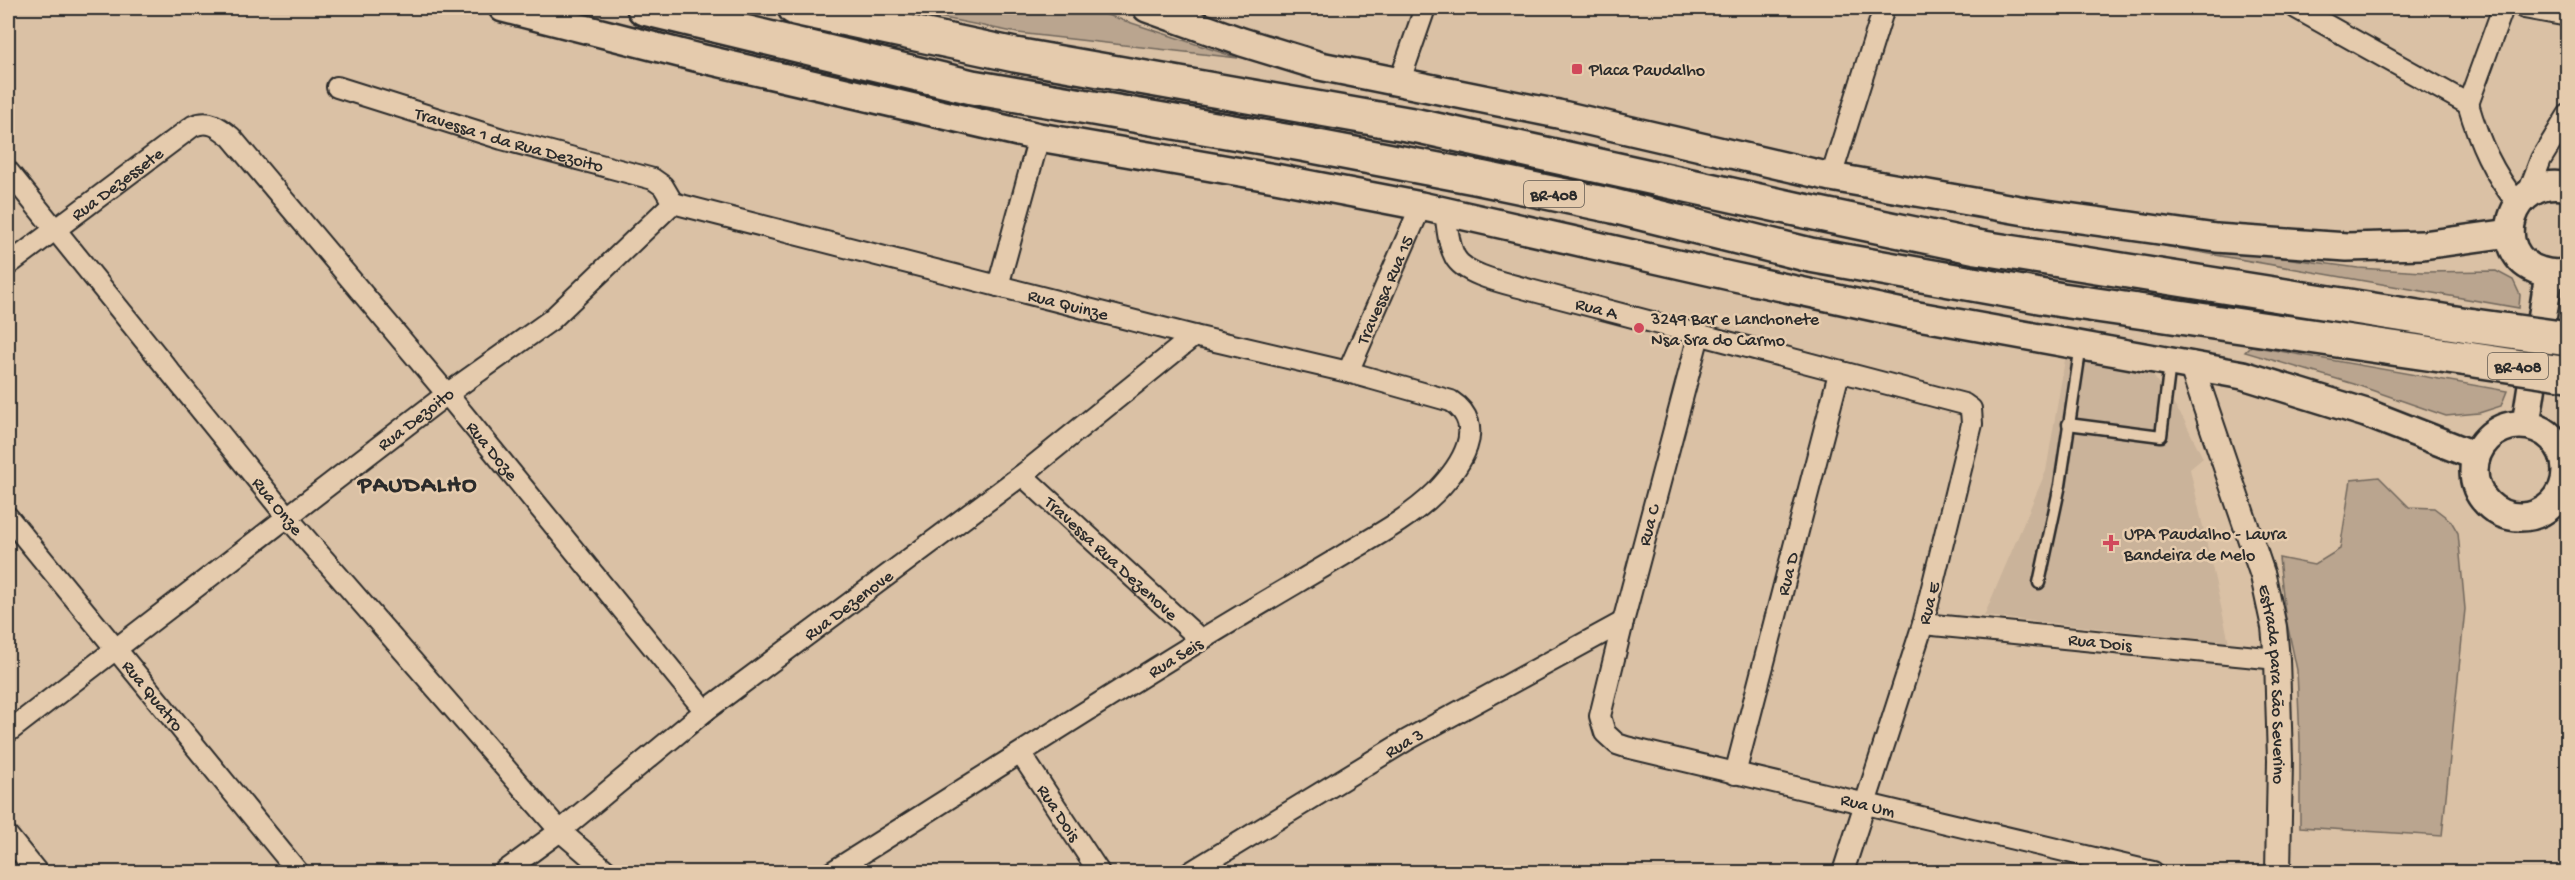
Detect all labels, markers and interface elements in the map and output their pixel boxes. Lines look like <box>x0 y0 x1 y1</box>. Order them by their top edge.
place label: Placa Paudalho <box>1588 61 1705 82</box>
marker: Placa Paudalho <box>1570 62 1584 76</box>
street label: Travessa 1 da Rua Dezoito <box>411 104 605 178</box>
street label: Rua Dezessete <box>68 144 169 227</box>
road number: BR-408 <box>1524 181 1584 207</box>
street label: Travessa Rua 15 <box>1353 233 1420 349</box>
street label: Rua Quinze <box>1025 286 1111 327</box>
street label: Rua A <box>1573 294 1621 326</box>
place label: 3249 Bar e Lanchonete Nsa Sra do Carmo <box>1650 310 1820 352</box>
marker: 3249 Bar e Lanchonete Nsa Sra do Carmo <box>1632 321 1646 335</box>
road number: BR-408 <box>2488 353 2548 379</box>
street label: Rua Dezoito <box>374 384 459 457</box>
street label: Rua Doze <box>460 418 522 486</box>
district label: PAUDALHO <box>356 472 478 501</box>
street label: Rua Onze <box>246 474 307 541</box>
street label: Travessa Rua Dezenove <box>1038 492 1181 627</box>
street label: Rua C <box>1635 501 1666 549</box>
place label: UPA Paudalho - Laura Bandeira de Melo <box>2123 525 2288 567</box>
marker: UPA Paudalho - Laura Bandeira de Melo <box>2102 534 2120 552</box>
street label: Rua D <box>1774 550 1805 598</box>
street label: Rua Dezenove <box>801 566 899 646</box>
street label: Rua E <box>1915 579 1946 627</box>
street label: Estrada para São Severino <box>2252 583 2288 784</box>
street label: Rua Dois <box>2067 630 2134 658</box>
street label: Rua Seis <box>1145 634 1209 684</box>
street label: Rua Quatro <box>116 657 187 737</box>
street label: Rua 3 <box>1382 725 1428 764</box>
street label: Rua Dois <box>1031 781 1085 847</box>
street label: Rua Um <box>1838 790 1897 824</box>

